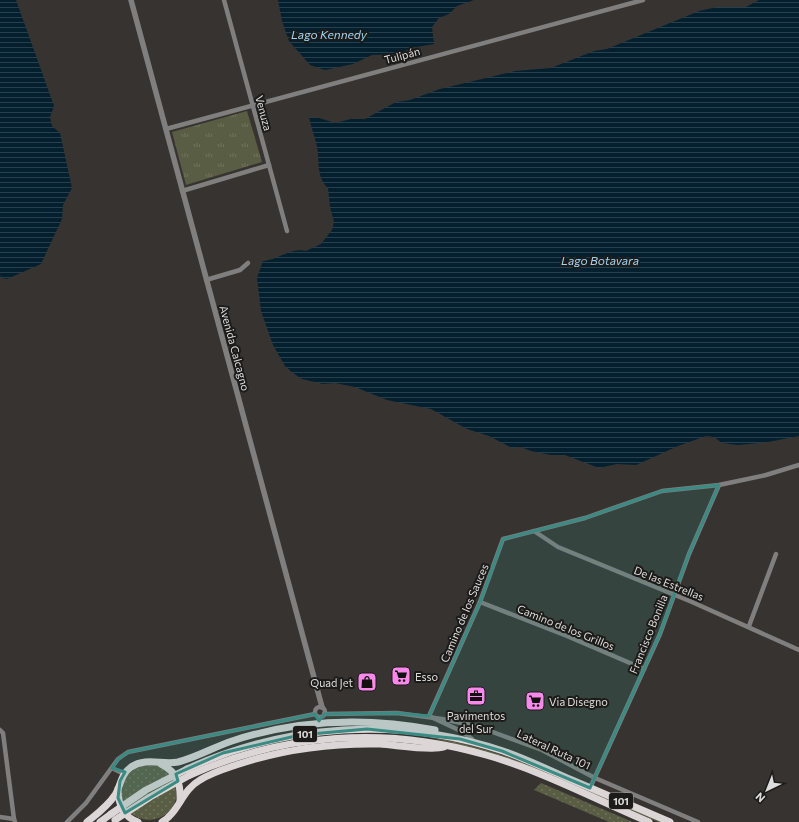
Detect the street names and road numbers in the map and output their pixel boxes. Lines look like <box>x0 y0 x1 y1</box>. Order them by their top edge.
street label: Tulipán <box>383 44 421 66</box>
street label: Venuza <box>253 94 275 132</box>
street label: Avenida Calcagno <box>217 304 253 393</box>
street label: Camino de los Sauces <box>437 562 491 664</box>
street label: De las Estrellas <box>632 563 706 603</box>
street label: Francisco Bonilla <box>626 593 670 675</box>
street label: Camino de los Grillos <box>516 602 616 652</box>
road number: 101 <box>293 726 317 742</box>
street label: Lateral Ruta 101 <box>515 726 593 772</box>
road number: 101 <box>609 793 633 809</box>

